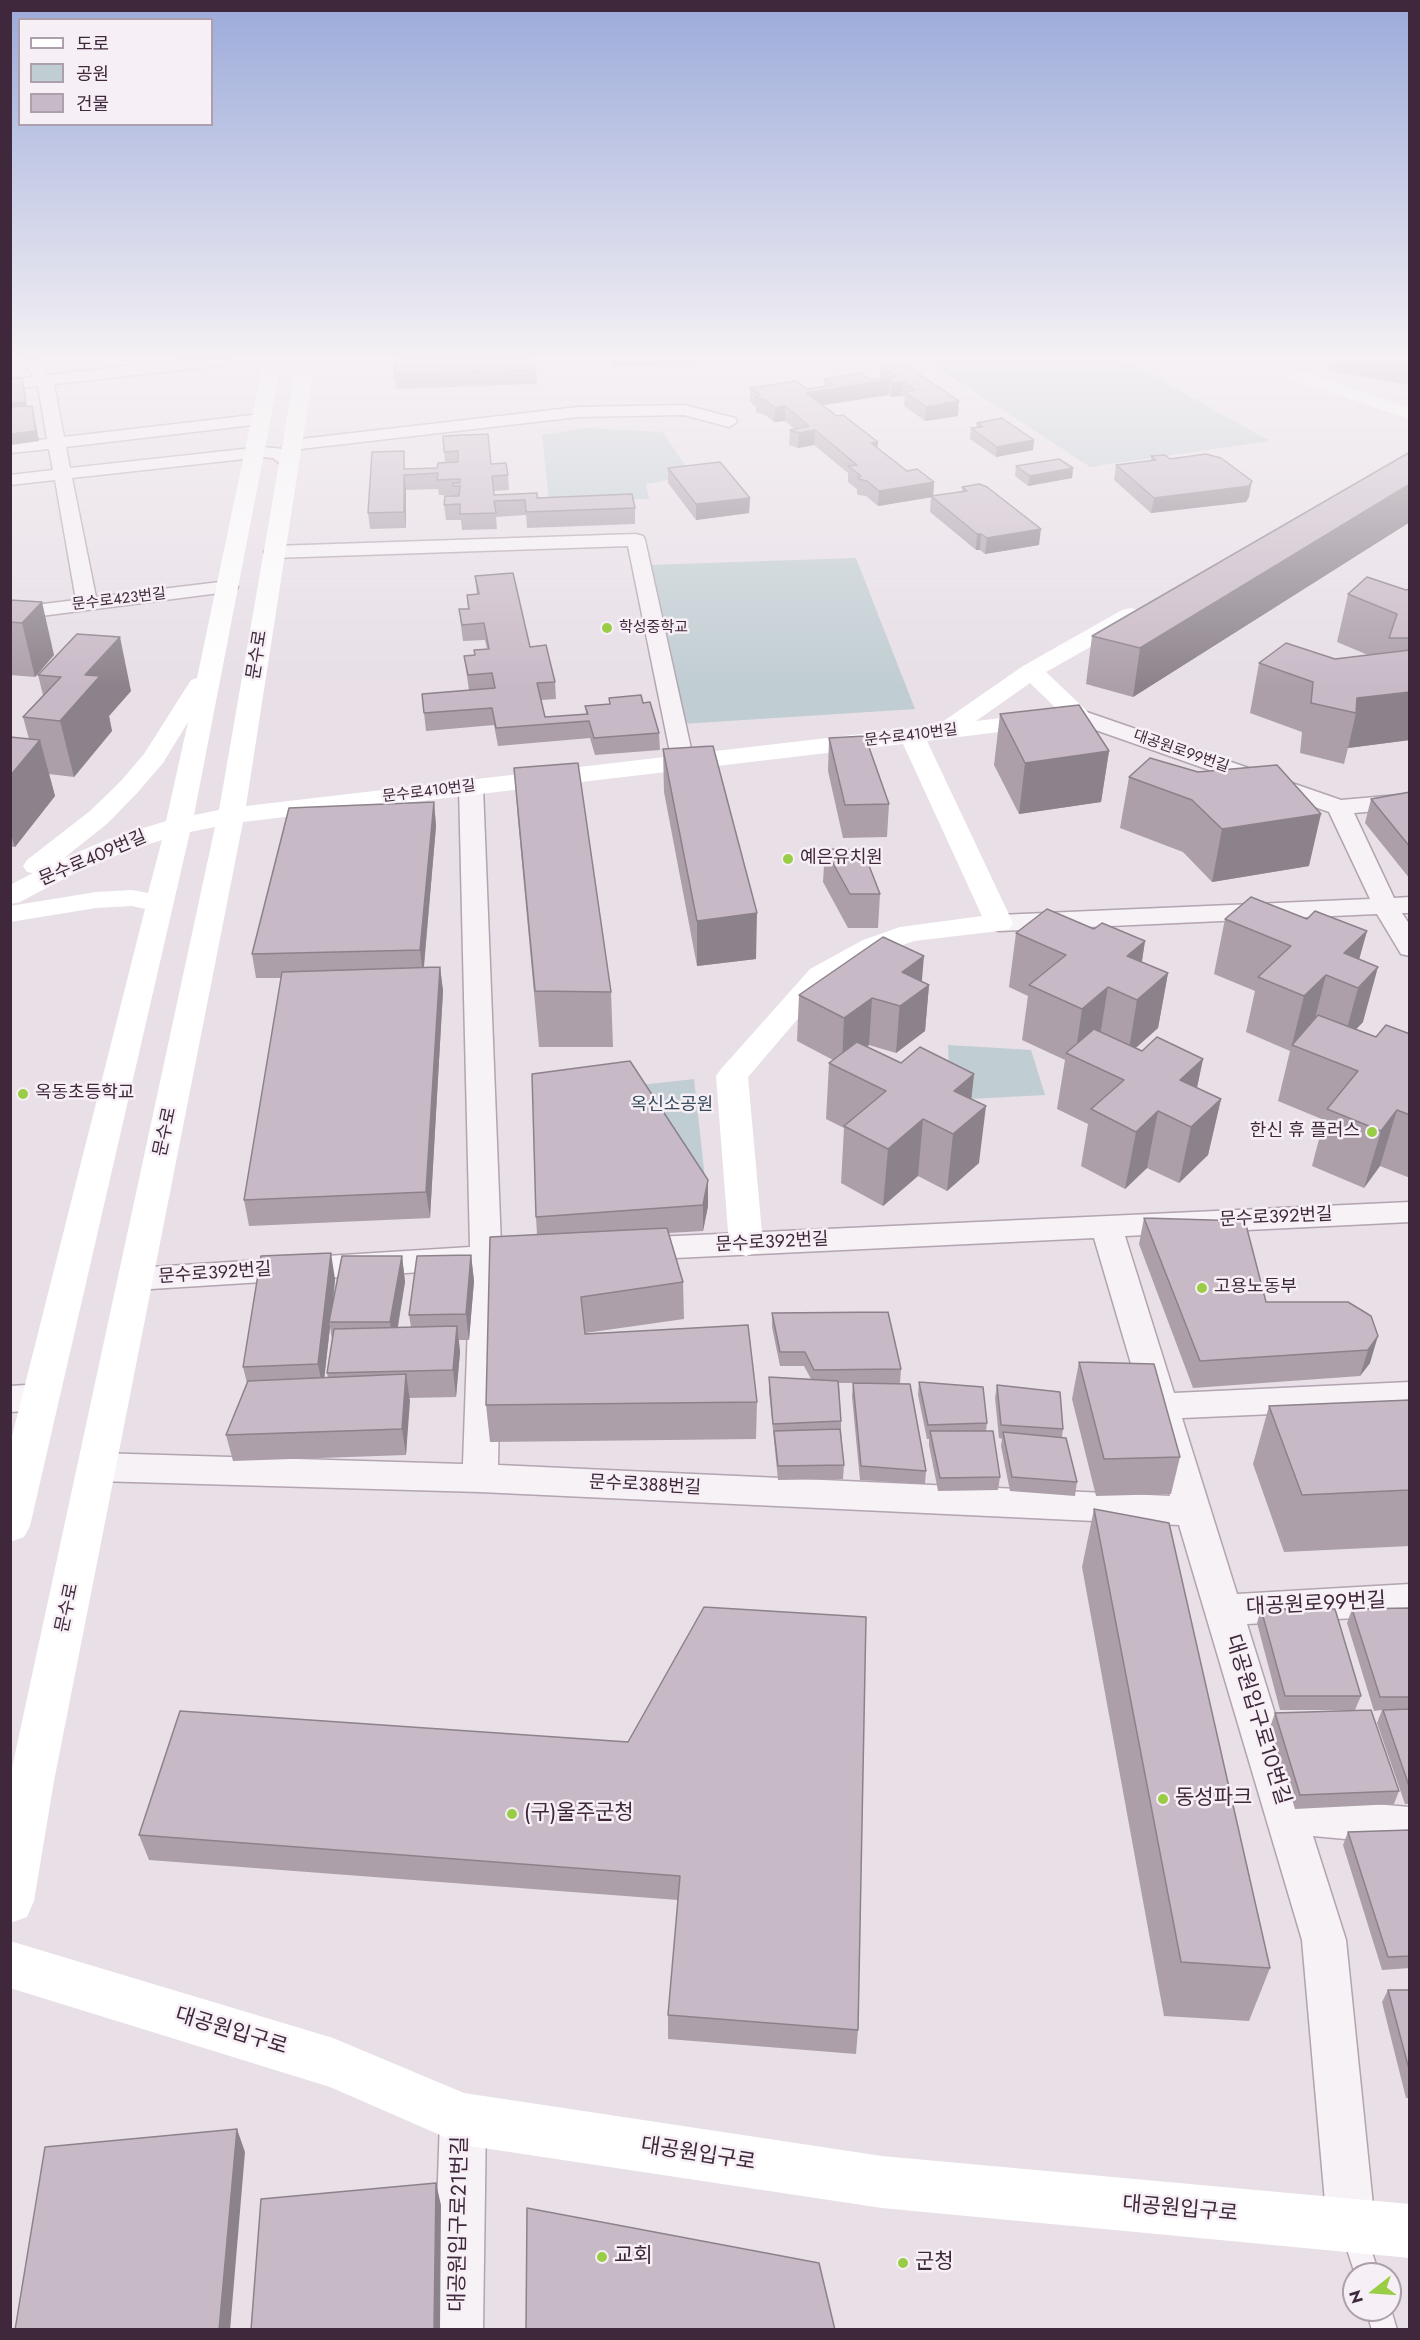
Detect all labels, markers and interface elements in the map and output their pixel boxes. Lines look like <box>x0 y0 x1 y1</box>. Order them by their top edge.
legend <box>18 18 213 126</box>
text: 도로 <box>76 31 109 57</box>
text: 공원 <box>76 61 109 87</box>
text: 건물 <box>76 91 109 117</box>
street label: 문수로423번길 <box>71 585 167 615</box>
place label: 학성중학교 <box>619 619 688 637</box>
marker: 학성중학교 <box>600 621 614 635</box>
street label: 문수로 <box>243 629 273 681</box>
street label: 문수로410번길 <box>864 721 958 751</box>
street label: 대공원로99번길 <box>1131 727 1231 777</box>
street label: 문수로410번길 <box>382 777 476 807</box>
street label: 문수로409번길 <box>36 827 150 891</box>
place label: 예은유치원 <box>800 848 883 870</box>
marker: 예은유치원 <box>781 852 795 866</box>
place label: 옥동초등학교 <box>35 1083 134 1105</box>
marker: 옥동초등학교 <box>16 1087 30 1101</box>
park label: 옥신소공원 <box>631 1095 713 1117</box>
street label: 문수로 <box>150 1105 182 1159</box>
place label: 한신 휴 플러스 <box>1250 1121 1360 1143</box>
marker: 한신 휴 플러스 <box>1365 1125 1379 1139</box>
street label: 문수로392번길 <box>1219 1204 1333 1232</box>
street label: 문수로392번길 <box>715 1229 829 1257</box>
street label: 문수로392번길 <box>158 1259 272 1289</box>
place label: 고용노동부 <box>1214 1277 1297 1299</box>
marker: 고용노동부 <box>1195 1281 1209 1295</box>
street label: 문수로388번길 <box>588 1472 702 1500</box>
street label: 문수로 <box>52 1581 84 1635</box>
street label: 대공원로99번길 <box>1245 1589 1387 1621</box>
street label: 대공원입구로10번길 <box>1219 1632 1295 1808</box>
place label: 동성파크 <box>1175 1786 1252 1812</box>
marker: 동성파크 <box>1156 1792 1170 1806</box>
place label: (구)울주군청 <box>524 1801 634 1827</box>
marker: (구)울주군청 <box>505 1807 519 1821</box>
street label: 대공원입구로 <box>172 2003 290 2061</box>
street label: 대공원입구로 <box>639 2133 757 2177</box>
street label: 대공원입구로21번길 <box>446 2136 474 2312</box>
street label: 대공원입구로 <box>1121 2192 1239 2228</box>
place label: 교회 <box>614 2244 653 2270</box>
marker: 교회 <box>595 2250 609 2264</box>
place label: 군청 <box>915 2250 954 2276</box>
marker: 군청 <box>896 2256 910 2270</box>
north arrow <box>1342 2262 1402 2322</box>
text: N <box>1343 2287 1369 2306</box>

